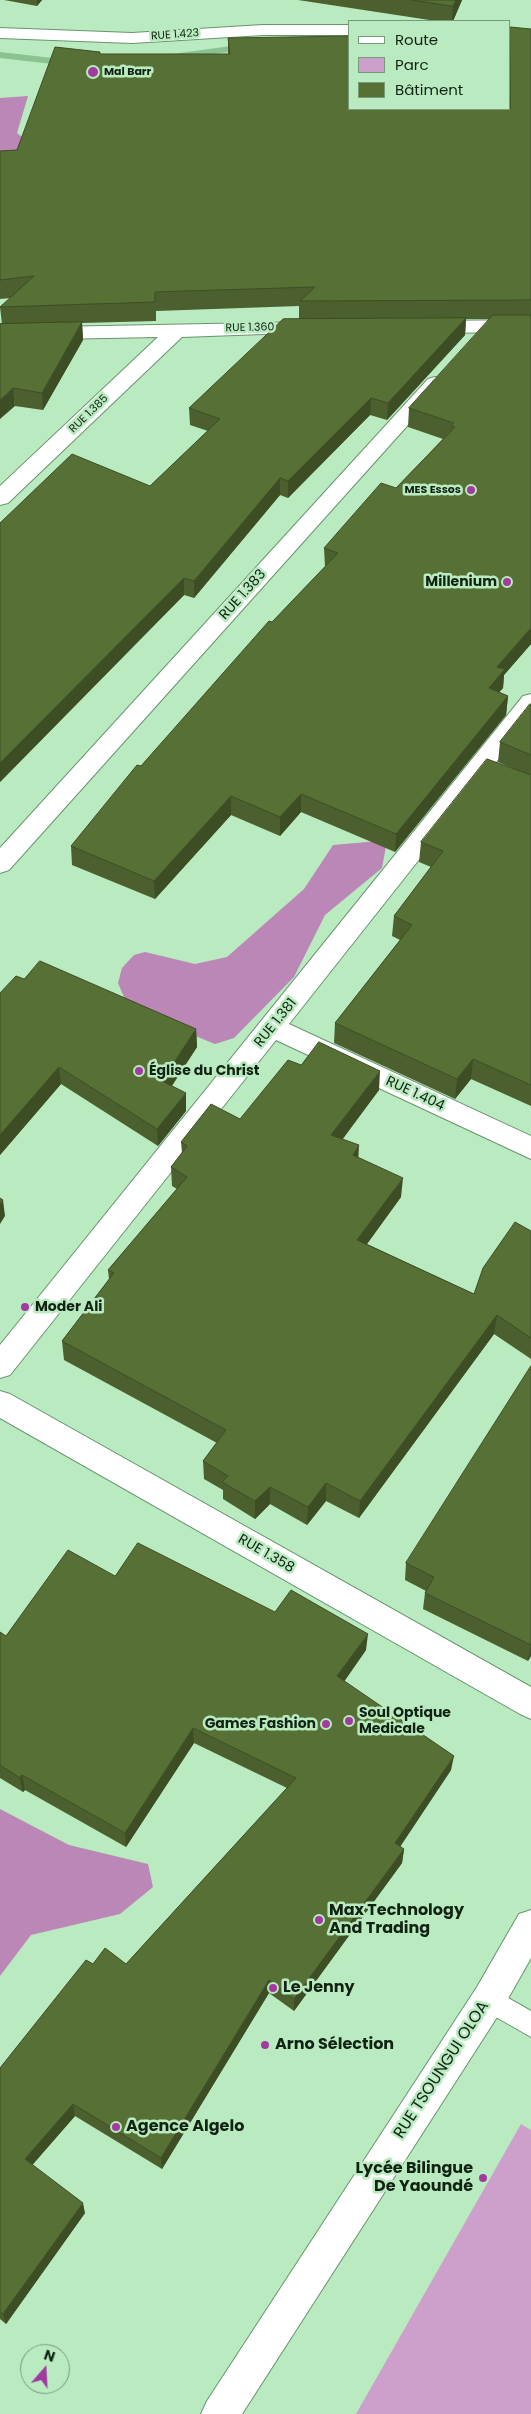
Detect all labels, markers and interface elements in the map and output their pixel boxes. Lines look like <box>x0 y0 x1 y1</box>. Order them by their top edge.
legend <box>348 20 511 110</box>
street label: RUE 1.423 <box>150 27 200 43</box>
text: Route <box>395 29 438 50</box>
text: Parc <box>395 54 429 75</box>
marker: Mal Barr <box>86 65 100 79</box>
place label: Mal Barr <box>104 65 151 79</box>
text: Bâtiment <box>395 79 463 100</box>
street label: RUE 1.360 <box>225 321 275 335</box>
street label: RUE 1.385 <box>67 392 111 436</box>
place label: MES Essos <box>404 483 461 497</box>
marker: MES Essos <box>465 484 477 496</box>
street label: RUE 1.383 <box>216 566 270 624</box>
place label: Millenium <box>425 574 497 590</box>
marker: Millenium <box>501 576 513 588</box>
street label: RUE 1.381 <box>251 995 301 1051</box>
place label: Église du Christ <box>149 1063 259 1079</box>
marker: Église du Christ <box>133 1065 145 1077</box>
street label: RUE 1.404 <box>383 1073 447 1115</box>
place label: Moder Ali <box>35 1299 102 1315</box>
marker: Moder Ali <box>19 1301 31 1313</box>
street label: RUE 1.358 <box>235 1531 297 1577</box>
place label: Soul Optique Medicale <box>359 1705 451 1738</box>
marker: Soul Optique Medicale <box>343 1715 355 1727</box>
place label: Games Fashion <box>205 1716 316 1732</box>
marker: Games Fashion <box>320 1718 332 1730</box>
place label: Max Technology And Trading <box>329 1901 464 1939</box>
marker: Max Technology And Trading <box>313 1914 325 1926</box>
place label: Le Jenny <box>283 1978 355 1998</box>
marker: Le Jenny <box>267 1982 279 1994</box>
street label: RUE TSOUNGUI OLOA <box>390 1998 494 2142</box>
place label: Arno Sélection <box>275 2035 394 2055</box>
marker: Arno Sélection <box>259 2039 271 2051</box>
place label: Agence Algelo <box>126 2117 244 2137</box>
marker: Agence Algelo <box>110 2121 122 2133</box>
place label: Lycée Bilingue De Yaoundé <box>355 2159 473 2197</box>
marker: Lycée Bilingue De Yaoundé <box>477 2172 489 2184</box>
north arrow <box>20 2344 70 2394</box>
text: N <box>41 2345 58 2367</box>

